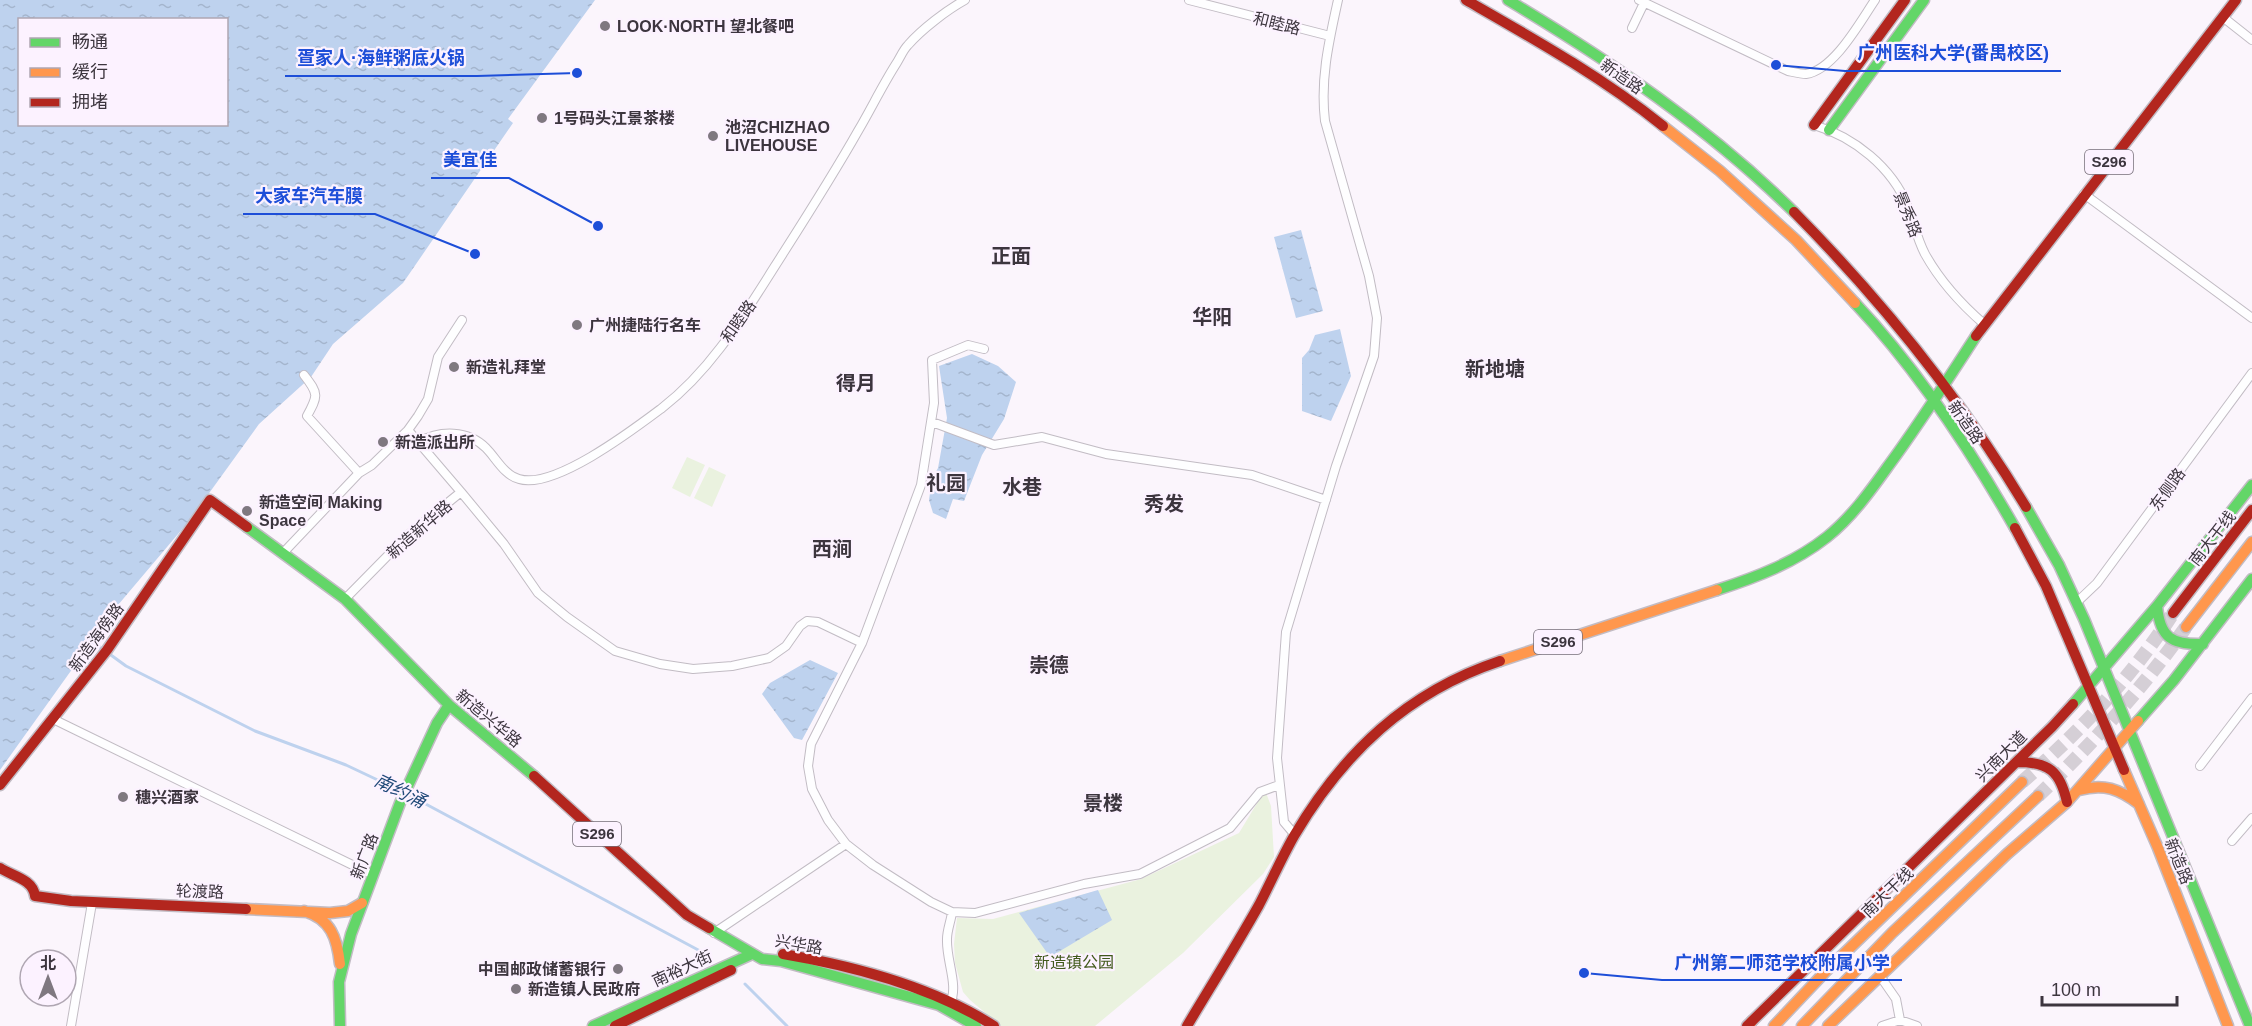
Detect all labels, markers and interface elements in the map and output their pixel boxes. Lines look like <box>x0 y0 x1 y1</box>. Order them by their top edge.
street label: 和睦路 <box>1252 9 1302 38</box>
legend <box>18 18 228 126</box>
place label: LOOK·NORTH 望北餐吧 <box>617 18 794 35</box>
marker: LOOK·NORTH 望北餐吧 <box>598 19 612 33</box>
text: 畅通 <box>72 32 108 52</box>
callout: 广州医科大学(番禺校区) <box>1845 35 2061 71</box>
callout: 疍家人·海鲜粥底火锅 <box>285 40 477 76</box>
text: 广州医科大学(番禺校区) <box>1857 43 2049 63</box>
text: 疍家人·海鲜粥底火锅 <box>297 48 465 68</box>
street label: 新造路 <box>1597 56 1646 97</box>
text: 缓行 <box>72 62 108 82</box>
text: 拥堵 <box>72 92 108 112</box>
place label: 1号码头江景茶楼 <box>554 110 675 127</box>
marker: 1号码头江景茶楼 <box>535 111 549 125</box>
place label: 池沼CHIZHAO LIVEHOUSE <box>725 119 830 154</box>
marker: 池沼CHIZHAO LIVEHOUSE <box>706 129 720 143</box>
callout: 美宜佳 <box>431 142 509 178</box>
text: 美宜佳 <box>443 150 497 170</box>
road number: S296 <box>2085 150 2133 174</box>
callout: 大家车汽车膜 <box>243 178 375 214</box>
text: 大家车汽车膜 <box>255 186 363 206</box>
street label: 景秀路 <box>1891 189 1924 240</box>
district label: 正面 <box>991 245 1031 267</box>
street label: 和睦路 <box>718 297 759 346</box>
district label: 华阳 <box>1192 306 1232 328</box>
place label: 广州捷陆行名车 <box>589 316 701 334</box>
marker: 广州捷陆行名车 <box>570 318 584 332</box>
place label: 新造礼拜堂 <box>466 358 546 376</box>
district label: 新地塘 <box>1465 358 1525 380</box>
marker: 新造礼拜堂 <box>447 360 461 374</box>
district label: 得月 <box>836 372 876 394</box>
street label: 新造路 <box>1945 398 1986 447</box>
place label: 新造派出所 <box>395 434 475 451</box>
marker: 新造派出所 <box>376 435 390 449</box>
street label: 东侧路 <box>2146 465 2188 514</box>
district label: 礼园 <box>926 472 966 494</box>
district label: 水巷 <box>1002 476 1042 498</box>
district label: 秀发 <box>1144 493 1184 515</box>
place label: 新造空间 Making Space <box>259 494 383 529</box>
street label: 新造新华路 <box>384 497 455 562</box>
marker: 新造空间 Making Space <box>240 504 254 518</box>
street label: 南大干线 <box>2186 508 2239 569</box>
district label: 西涧 <box>812 538 852 560</box>
street label: 新造海傍路 <box>66 600 127 675</box>
road number: S296 <box>1534 630 1582 654</box>
district label: 崇德 <box>1029 654 1069 676</box>
street label: 新造兴华路 <box>453 686 525 751</box>
street label: 兴南大道 <box>1973 728 2030 785</box>
water label: 南约涌 <box>371 770 430 813</box>
place label: 穗兴酒家 <box>135 789 199 806</box>
marker: 穗兴酒家 <box>116 790 130 804</box>
district label: 景楼 <box>1083 792 1123 814</box>
road number: S296 <box>573 822 621 846</box>
street label: 新广路 <box>348 831 381 882</box>
street label: 新造路 <box>2162 836 2195 887</box>
street label: 南大干线 <box>1858 864 1916 921</box>
street label: 轮渡路 <box>176 882 224 901</box>
street label: 兴华路 <box>774 932 824 957</box>
callout: 广州第二师范学校附属小学 <box>1662 944 1902 980</box>
street label: 南裕大街 <box>650 947 715 990</box>
north arrow <box>18 948 78 1008</box>
text: 广州第二师范学校附属小学 <box>1674 953 1890 973</box>
park label: 新造镇公园 <box>1034 954 1114 971</box>
text: 北 <box>40 955 56 972</box>
place label: 中国邮政储蓄银行 <box>478 961 606 978</box>
marker: 中国邮政储蓄银行 <box>611 962 625 976</box>
scale bar <box>2042 969 2177 1007</box>
place label: 新造镇人民政府 <box>528 980 640 998</box>
text: 100 m <box>2051 980 2101 1000</box>
marker: 新造镇人民政府 <box>509 982 523 996</box>

